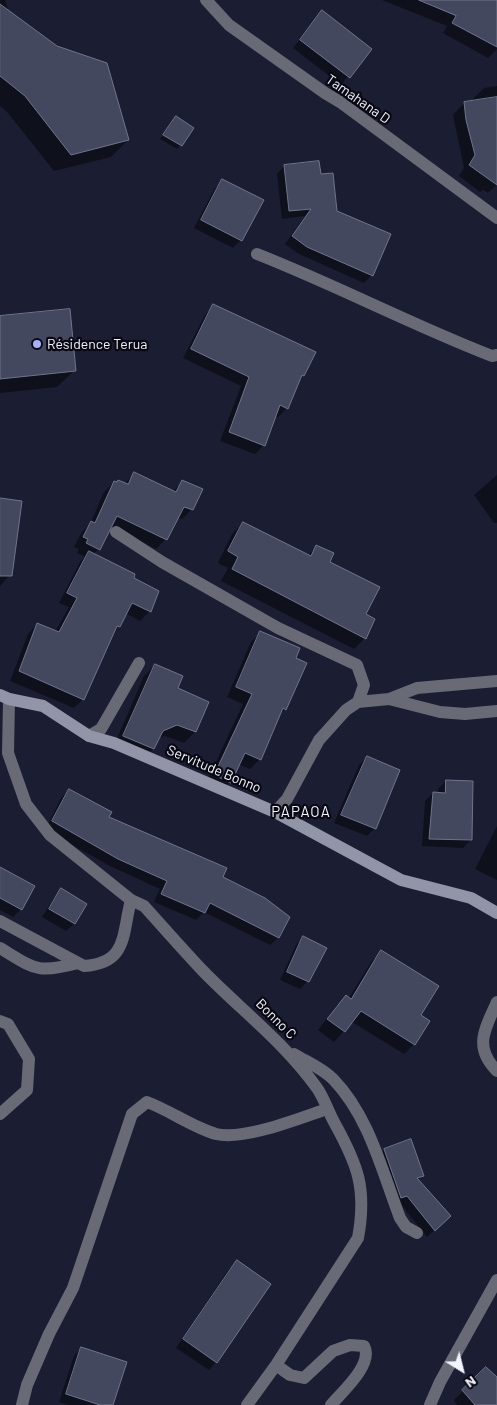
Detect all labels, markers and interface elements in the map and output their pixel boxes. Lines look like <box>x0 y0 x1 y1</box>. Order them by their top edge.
street label: Tamahana D <box>323 71 393 127</box>
place label: Résidence Terua <box>47 336 147 352</box>
marker: Résidence Terua <box>31 338 43 350</box>
street label: Servitude Bonno <box>164 742 264 796</box>
district label: PAPAOA <box>270 803 332 821</box>
street label: Bonno C <box>252 995 300 1043</box>
north arrow <box>437 1345 487 1395</box>
text: N <box>462 1373 480 1392</box>

